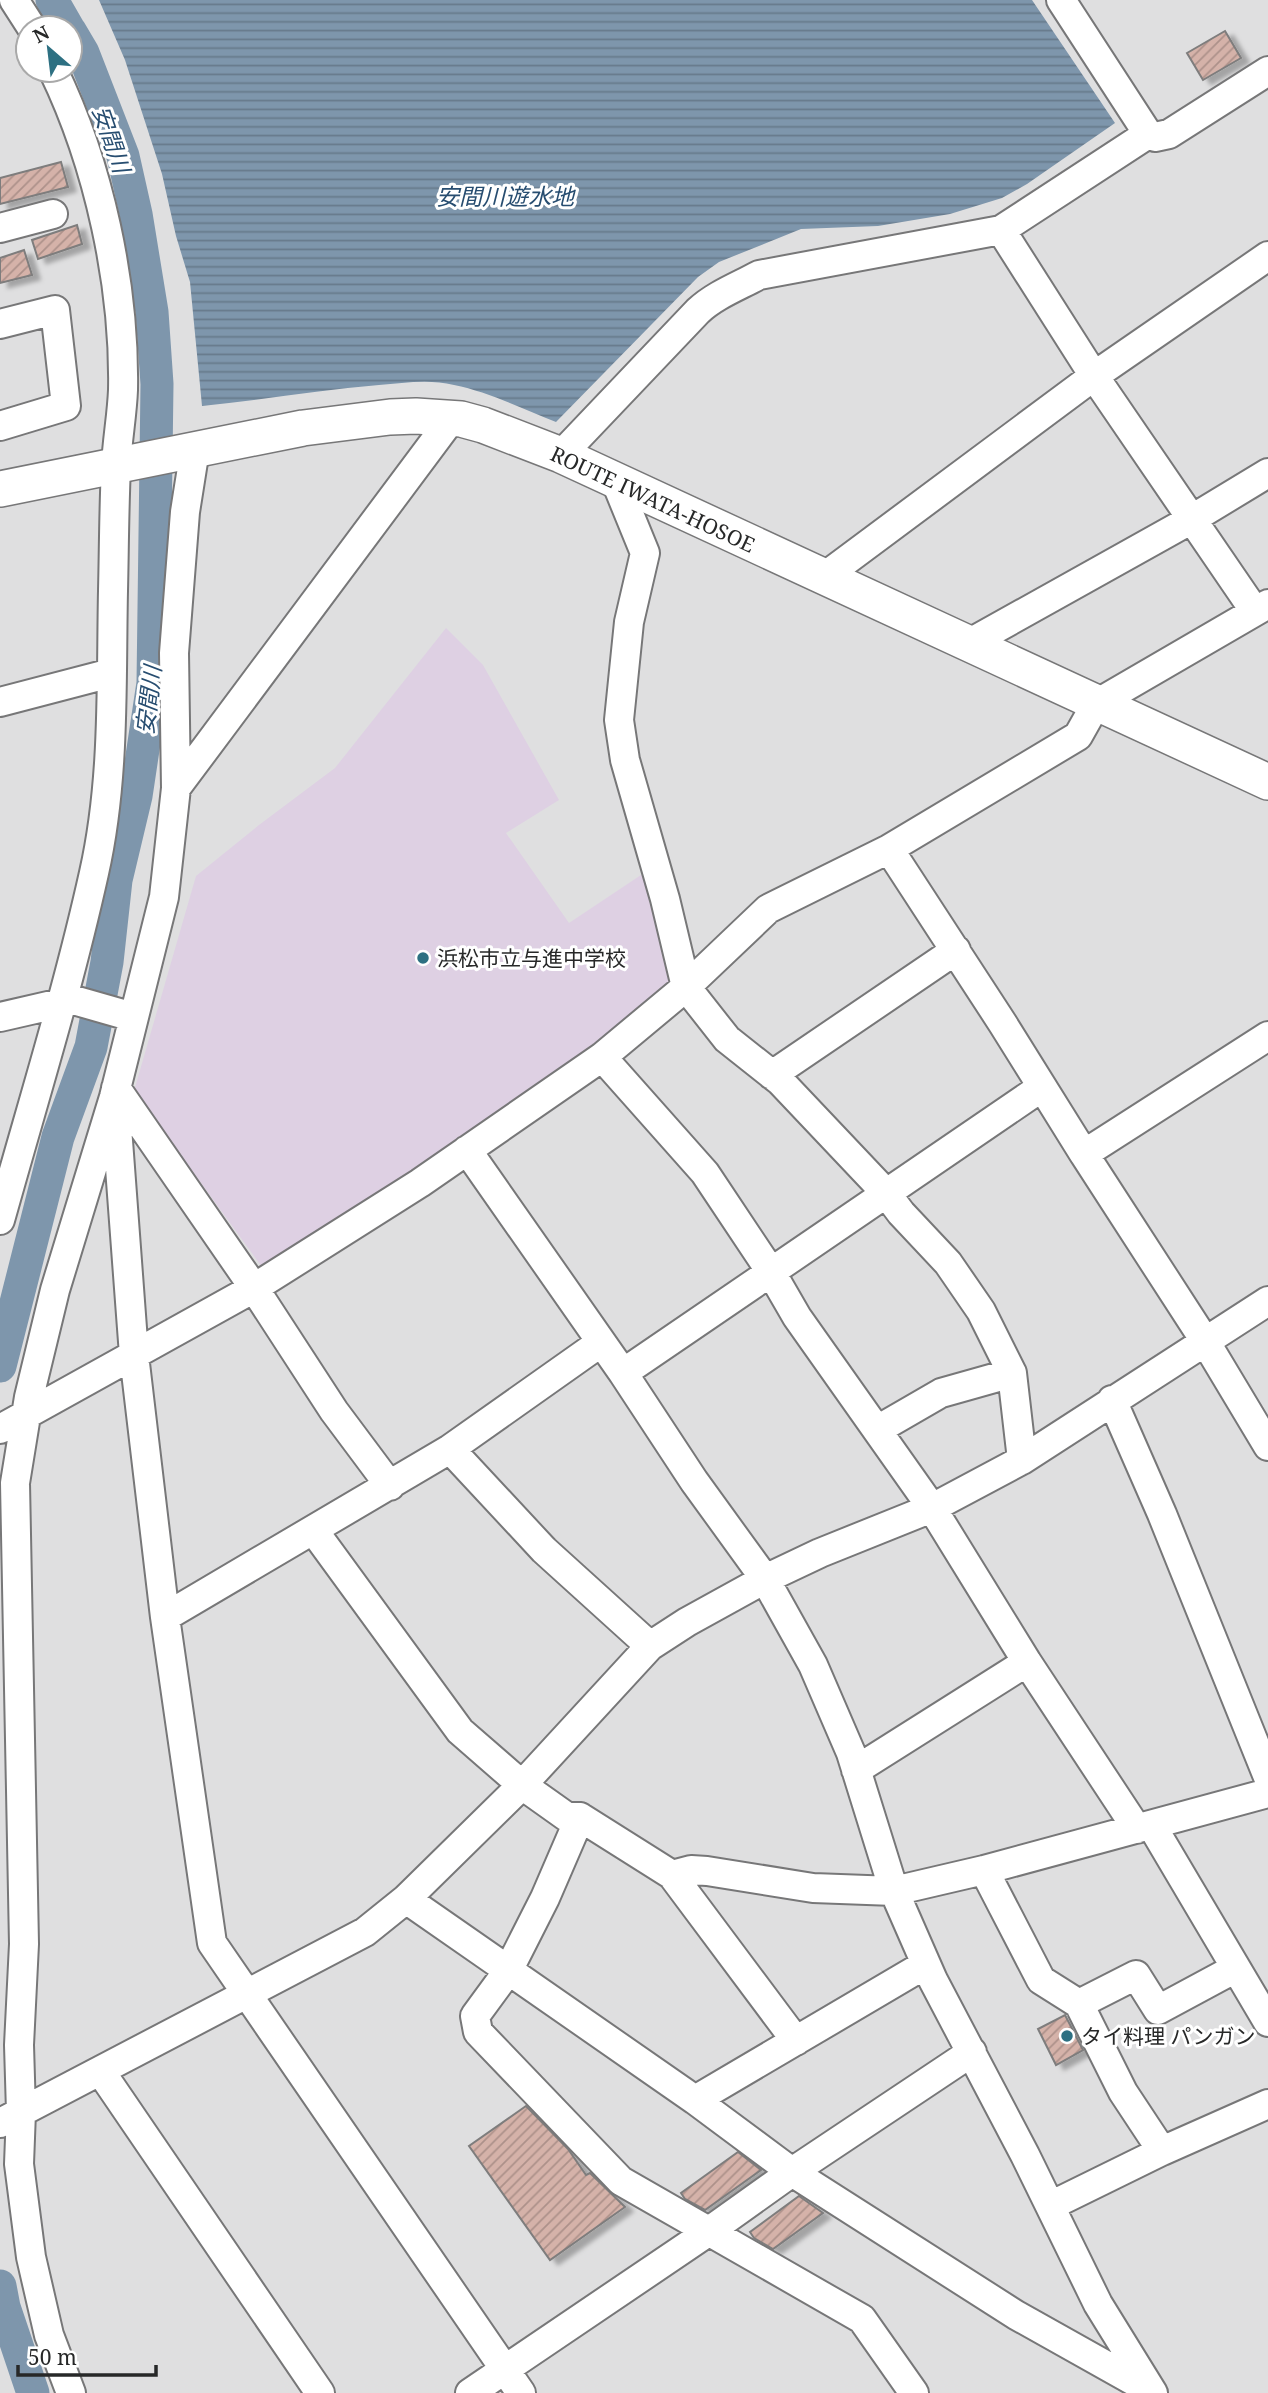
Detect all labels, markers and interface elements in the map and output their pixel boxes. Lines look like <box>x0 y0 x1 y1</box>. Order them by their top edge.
north arrow <box>14 14 84 84</box>
text: N <box>28 19 54 49</box>
water label: 安間川 <box>86 101 139 180</box>
water label: 安間川遊水地 <box>436 180 576 212</box>
street label: ROUTE IWATA-HOSOE <box>546 439 760 559</box>
water label: 安間川 <box>128 661 168 736</box>
place label: 浜松市立与進中学校 <box>437 944 626 972</box>
marker: 浜松市立与進中学校 <box>415 950 431 966</box>
place label: タイ料理 パンガン <box>1081 2022 1256 2050</box>
marker: タイ料理 パンガン <box>1059 2028 1075 2044</box>
scale bar <box>18 2334 156 2378</box>
text: 50 m <box>28 2343 77 2371</box>

